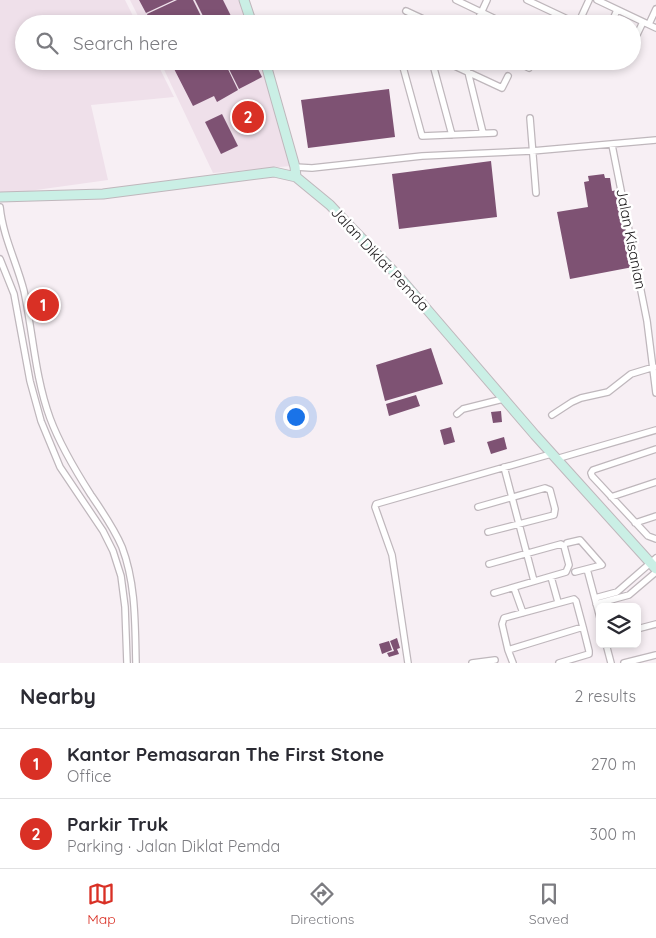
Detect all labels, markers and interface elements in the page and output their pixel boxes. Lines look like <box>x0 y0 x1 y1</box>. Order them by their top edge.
search box <box>15 15 641 70</box>
icon: search <box>33 29 61 57</box>
text: Search here <box>73 31 178 55</box>
pin: 2 <box>232 98 264 136</box>
street label: Jalan Kisanian <box>612 187 651 291</box>
street label: Jalan Diklat Pemda <box>327 203 434 315</box>
pin: 1 <box>27 286 59 324</box>
your location <box>283 404 309 430</box>
map controls <box>596 603 641 648</box>
button: layers <box>596 603 641 648</box>
text: Nearby <box>20 683 96 709</box>
text: 2 results <box>574 686 636 706</box>
text: Kantor Pemasaran The First Stone <box>67 742 384 766</box>
text: 1 <box>33 754 39 774</box>
text: 270 m <box>591 754 636 774</box>
text: Office <box>67 766 112 786</box>
text: Parkir Truk <box>67 812 168 836</box>
text: 2 <box>31 824 41 844</box>
text: 300 m <box>590 824 636 844</box>
text: Parking · Jalan Diklat Pemda <box>67 836 280 856</box>
tab: Map <box>87 880 116 928</box>
tab: Directions <box>290 880 354 928</box>
tab: Saved <box>529 880 569 928</box>

